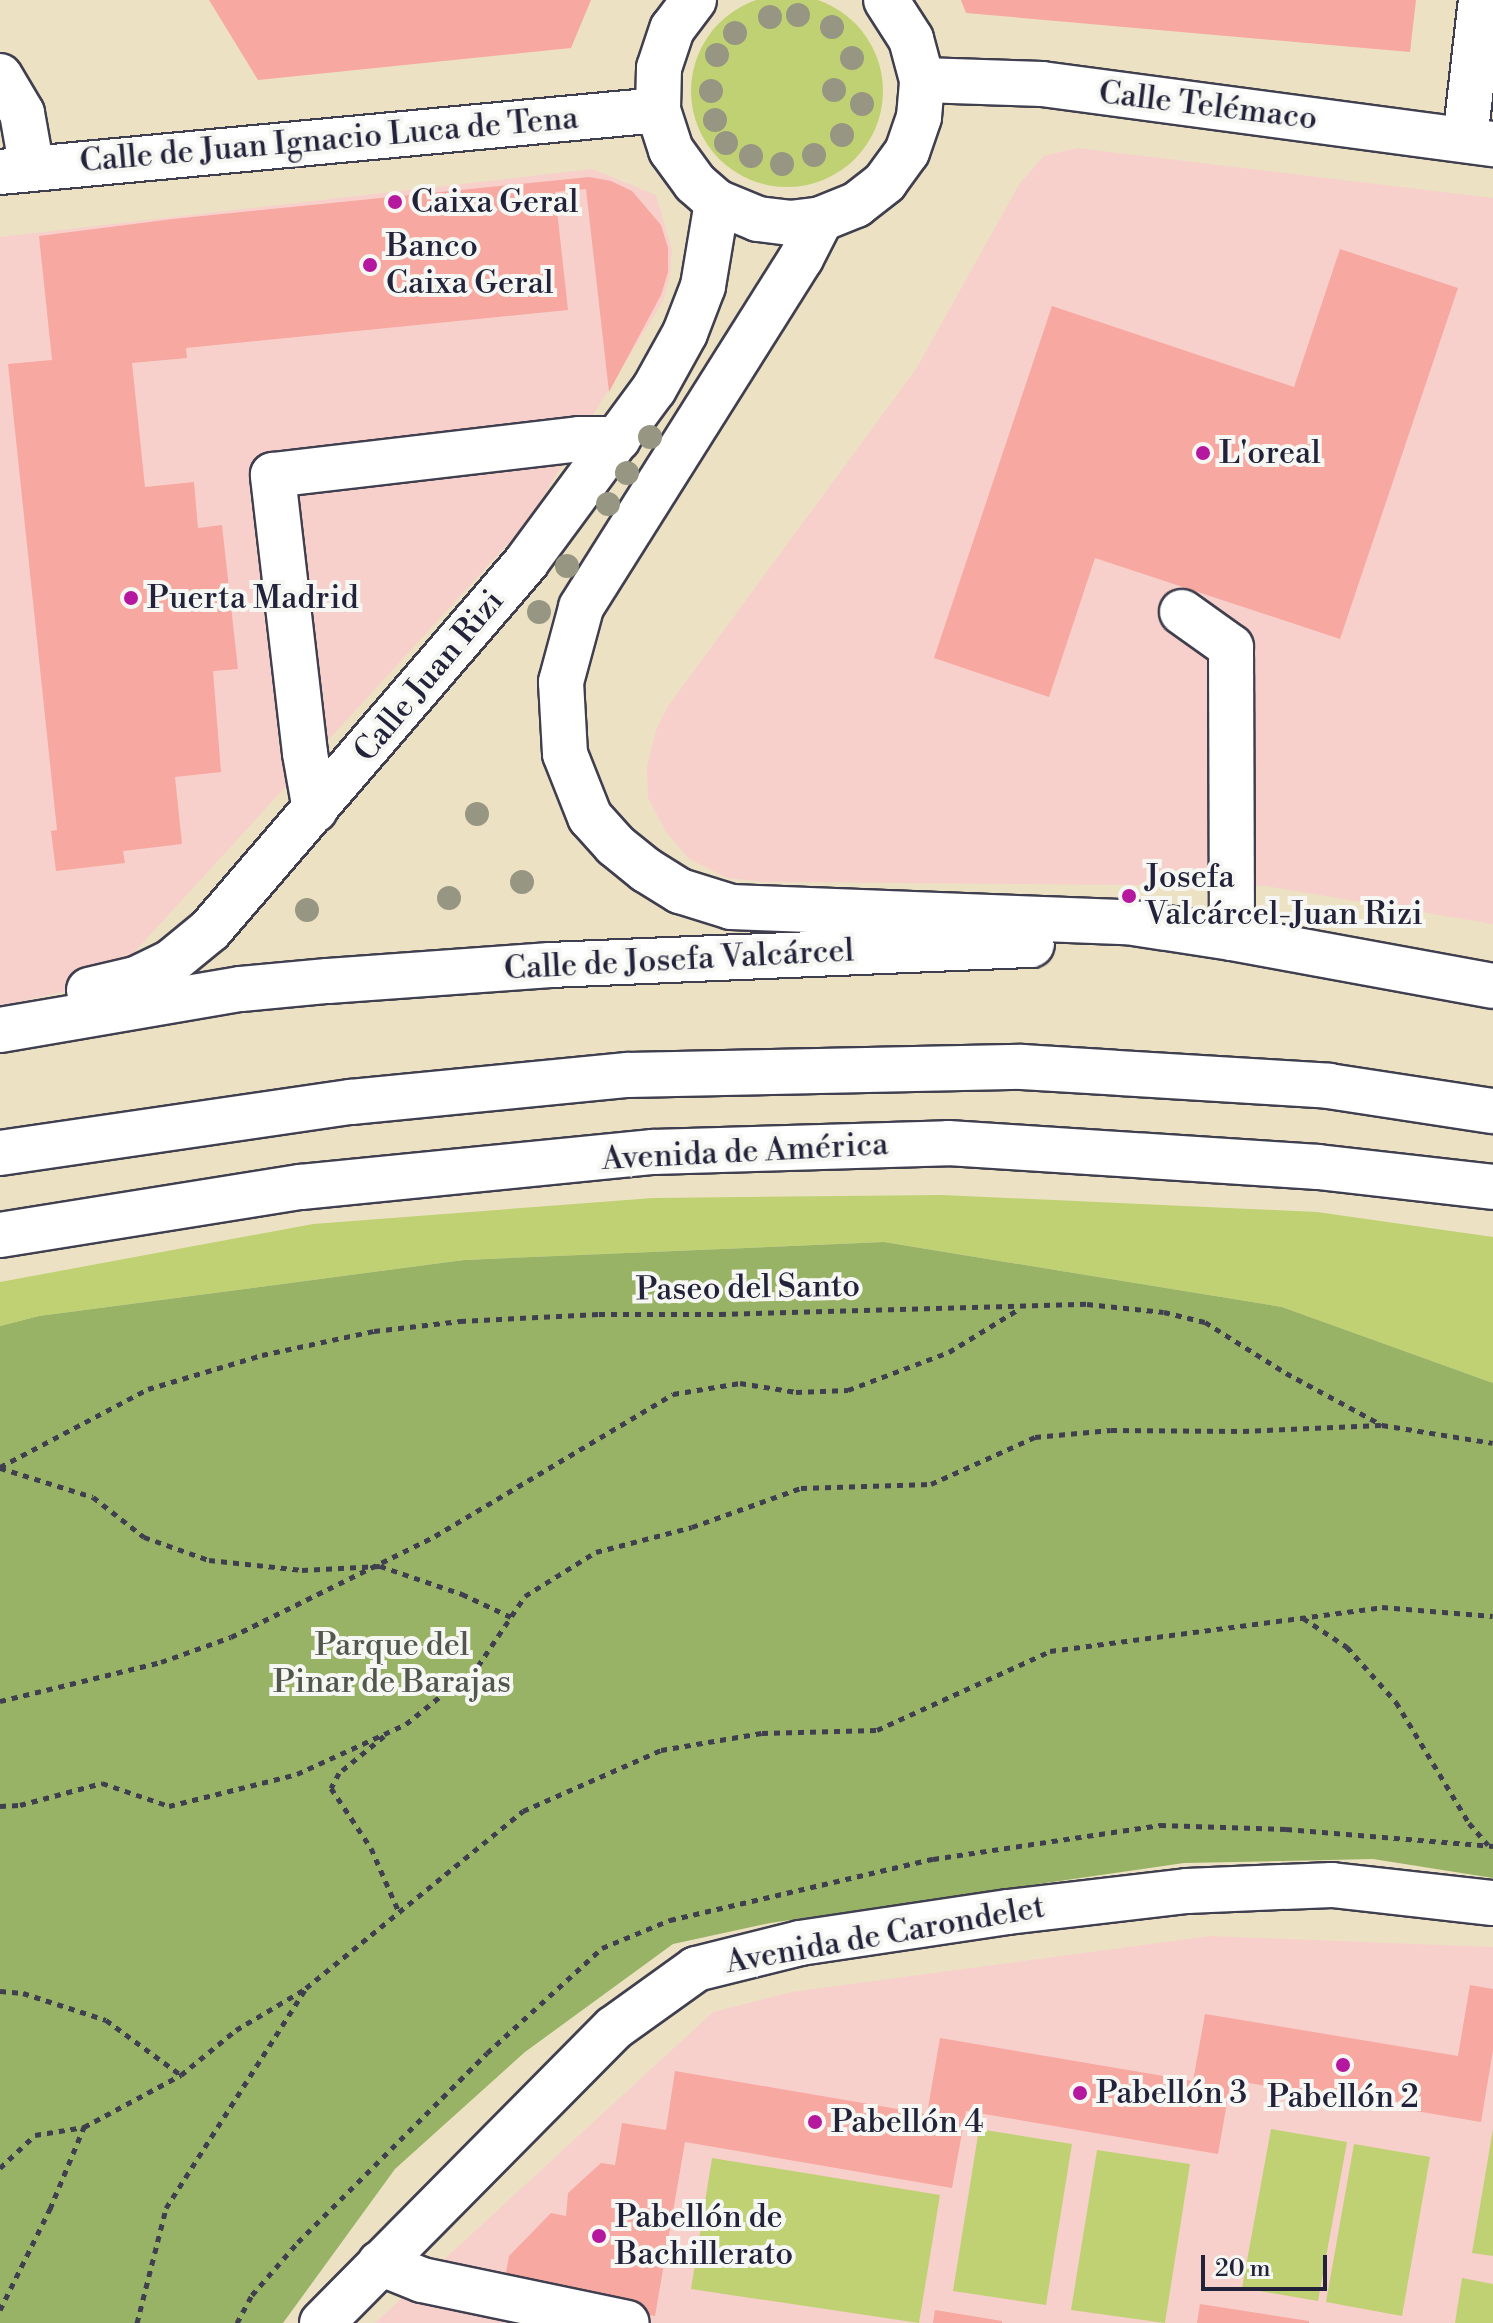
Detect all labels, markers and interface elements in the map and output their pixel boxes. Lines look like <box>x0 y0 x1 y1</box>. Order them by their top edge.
street label: Calle Telémaco <box>1097 74 1319 138</box>
street label: Calle de Juan Ignacio Luca de Tena <box>78 99 580 181</box>
place label: Caixa Geral <box>411 183 578 221</box>
marker: Caixa Geral <box>386 193 404 211</box>
place label: Banco Caixa Geral <box>386 228 553 303</box>
marker: Banco Caixa Geral <box>361 256 379 274</box>
place label: L'oreal <box>1219 434 1321 472</box>
marker: L'oreal <box>1194 444 1212 462</box>
place label: Puerta Madrid <box>147 579 359 617</box>
street label: Calle Juan Rizi <box>346 582 512 770</box>
marker: Puerta Madrid <box>122 589 140 607</box>
place label: Josefa Valcárcel-Juan Rizi <box>1145 859 1423 934</box>
marker: Josefa Valcárcel-Juan Rizi <box>1120 887 1138 905</box>
street label: Calle de Josefa Valcárcel <box>503 932 855 988</box>
street label: Avenida de América <box>601 1125 889 1179</box>
street label: Paseo del Santo <box>636 1267 860 1309</box>
park label: Parque del Pinar de Barajas <box>273 1627 511 1702</box>
street label: Avenida de Carondelet <box>722 1888 1048 1982</box>
marker: Pabellón 2 <box>1334 2056 1352 2074</box>
place label: Pabellón 3 <box>1096 2074 1247 2112</box>
place label: Pabellón 2 <box>1267 2078 1419 2116</box>
marker: Pabellón 3 <box>1071 2084 1089 2102</box>
place label: Pabellón 4 <box>831 2103 983 2141</box>
marker: Pabellón 4 <box>806 2113 824 2131</box>
place label: Pabellón de Bachillerato <box>615 2199 793 2274</box>
marker: Pabellón de Bachillerato <box>590 2227 608 2245</box>
scale bar <box>1205 2239 1331 2289</box>
text: 20 m <box>1215 2254 1271 2284</box>

